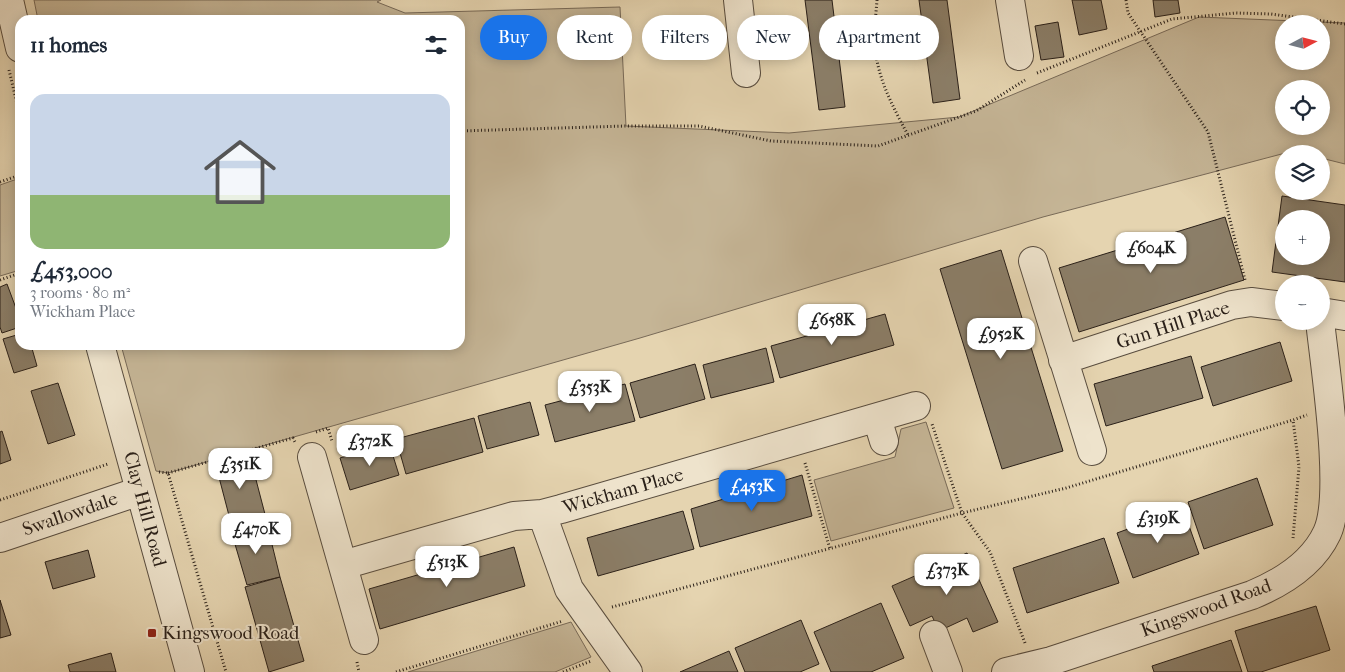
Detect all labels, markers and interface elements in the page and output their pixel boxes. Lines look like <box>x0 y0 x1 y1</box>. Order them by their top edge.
chip: Buy <box>480 15 547 60</box>
chip: Rent <box>557 15 632 60</box>
chip: Filters <box>642 15 727 60</box>
chip: New <box>737 15 809 60</box>
chip: Apartment <box>819 15 939 60</box>
north arrow <box>1275 15 1330 70</box>
map controls <box>1275 15 1330 330</box>
icon: filters <box>422 31 450 59</box>
text: 11 homes <box>30 33 107 57</box>
button: locate <box>1275 80 1330 135</box>
icon: home <box>195 127 285 217</box>
button: layers <box>1275 145 1330 200</box>
button: + <box>1275 210 1330 265</box>
pin: £604K <box>1116 232 1186 274</box>
text: £604K <box>1126 238 1176 257</box>
text: £453,000 <box>30 259 113 283</box>
button: − <box>1275 275 1330 330</box>
text: 3 rooms · 80 m² <box>30 283 130 302</box>
street label: Gun Hill Place <box>1114 296 1232 354</box>
text: Wickham Place <box>30 302 135 321</box>
pin: £658K <box>797 304 867 346</box>
text: £658K <box>809 310 855 329</box>
pin: £952K <box>966 318 1036 360</box>
text: £952K <box>978 324 1024 343</box>
pin: £353K <box>555 370 625 413</box>
text: £353K <box>569 377 611 396</box>
pin: £372K <box>335 424 405 467</box>
text: £372K <box>348 431 392 450</box>
pin: £351K <box>205 448 275 490</box>
street label: Clay Hill Road <box>119 449 171 570</box>
text: £351K <box>219 454 261 473</box>
street label: Wickham Place <box>559 463 686 519</box>
pin: £453K <box>717 470 787 512</box>
text: £453K <box>730 476 774 495</box>
street label: Swallowdale <box>20 487 120 541</box>
pin: £319K <box>1123 502 1193 544</box>
text: £319K <box>1137 508 1179 527</box>
pin: £470K <box>221 512 291 555</box>
text: £470K <box>232 519 280 538</box>
pin: £513K <box>412 546 482 588</box>
text: £513K <box>426 552 468 571</box>
pin: £373K <box>912 554 982 596</box>
text: £373K <box>925 560 969 579</box>
street label: Kingswood Road <box>1138 574 1275 642</box>
place label: Kingswood Road <box>162 622 300 644</box>
marker: Kingswood Road <box>146 627 158 639</box>

